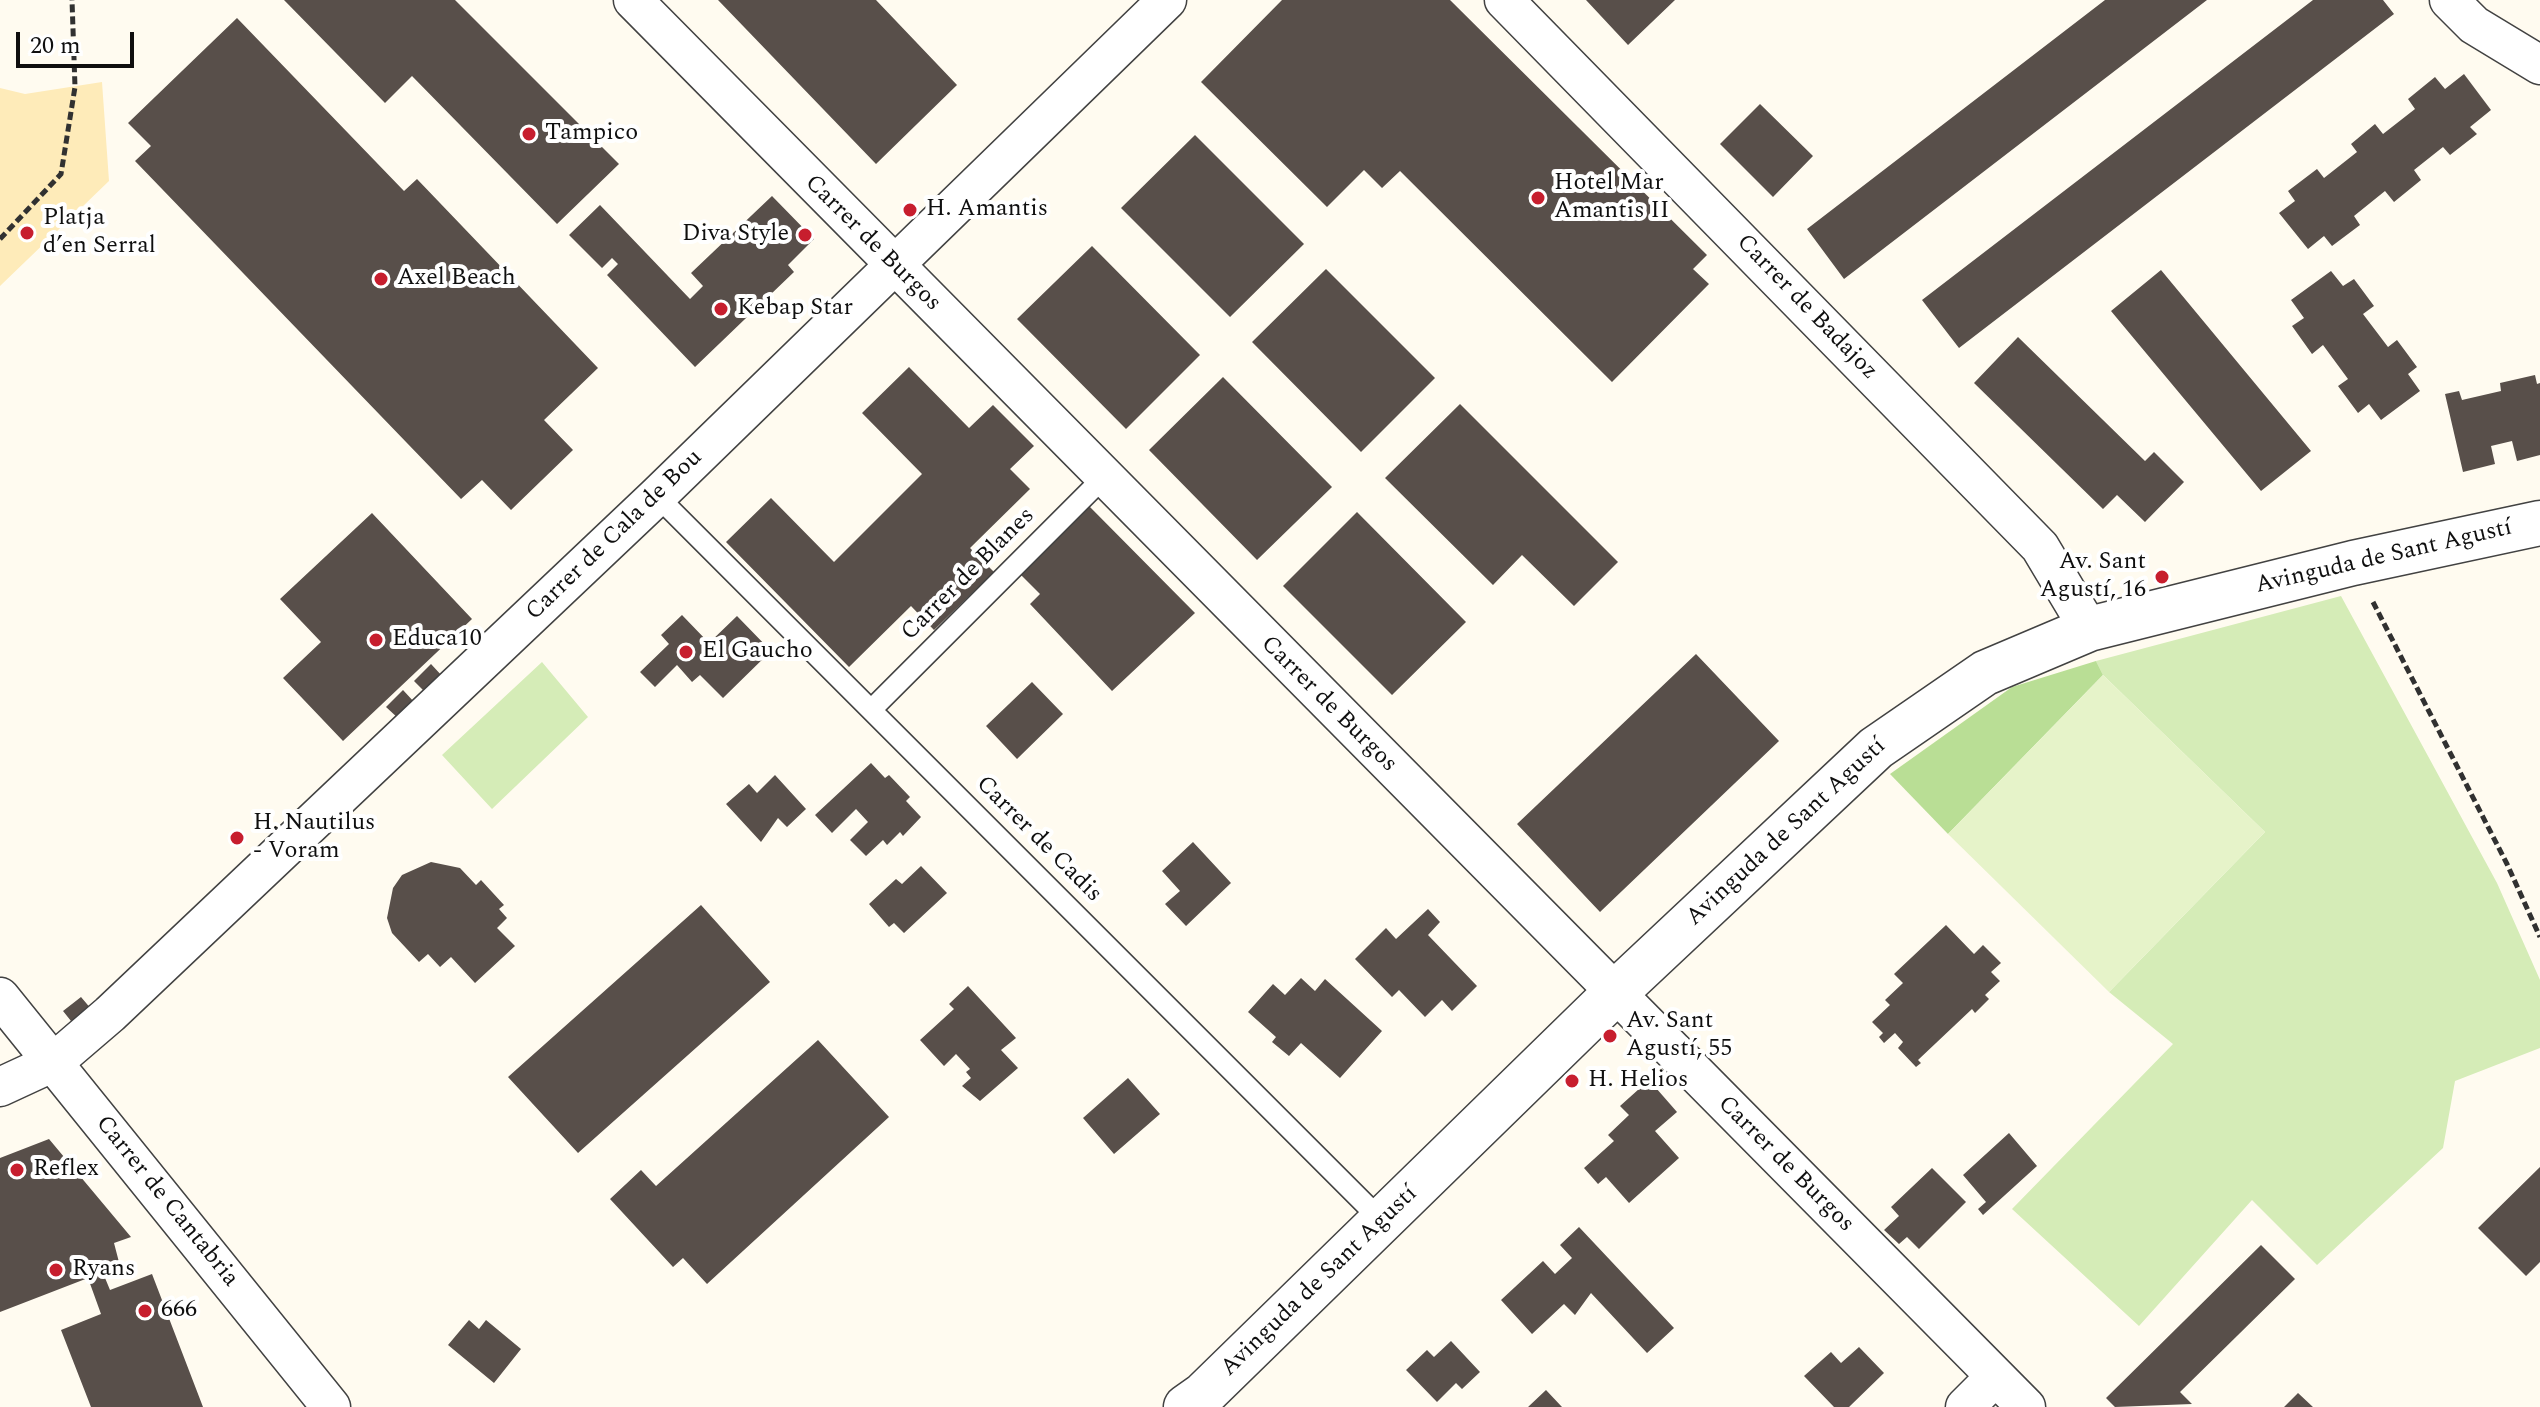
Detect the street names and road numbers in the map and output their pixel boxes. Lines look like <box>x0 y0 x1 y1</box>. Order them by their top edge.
street label: Carrer de Burgos <box>798 170 946 318</box>
street label: Carrer de Badajoz <box>1729 229 1883 387</box>
street label: Carrer de Cala de Bou <box>521 444 709 628</box>
street label: Carrer de Blanes <box>896 502 1042 648</box>
street label: Avinguda de Sant Agustí <box>2253 514 2515 602</box>
street label: Carrer de Burgos <box>1254 631 1402 779</box>
street label: Avinguda de Sant Agustí <box>1681 733 1893 933</box>
street label: Carrer de Cadis <box>969 771 1107 909</box>
street label: Carrer de Burgos <box>1711 1091 1859 1239</box>
street label: Carrer de Cantabria <box>88 1111 244 1293</box>
street label: Avinguda de Sant Agustí <box>1216 1181 1424 1383</box>

